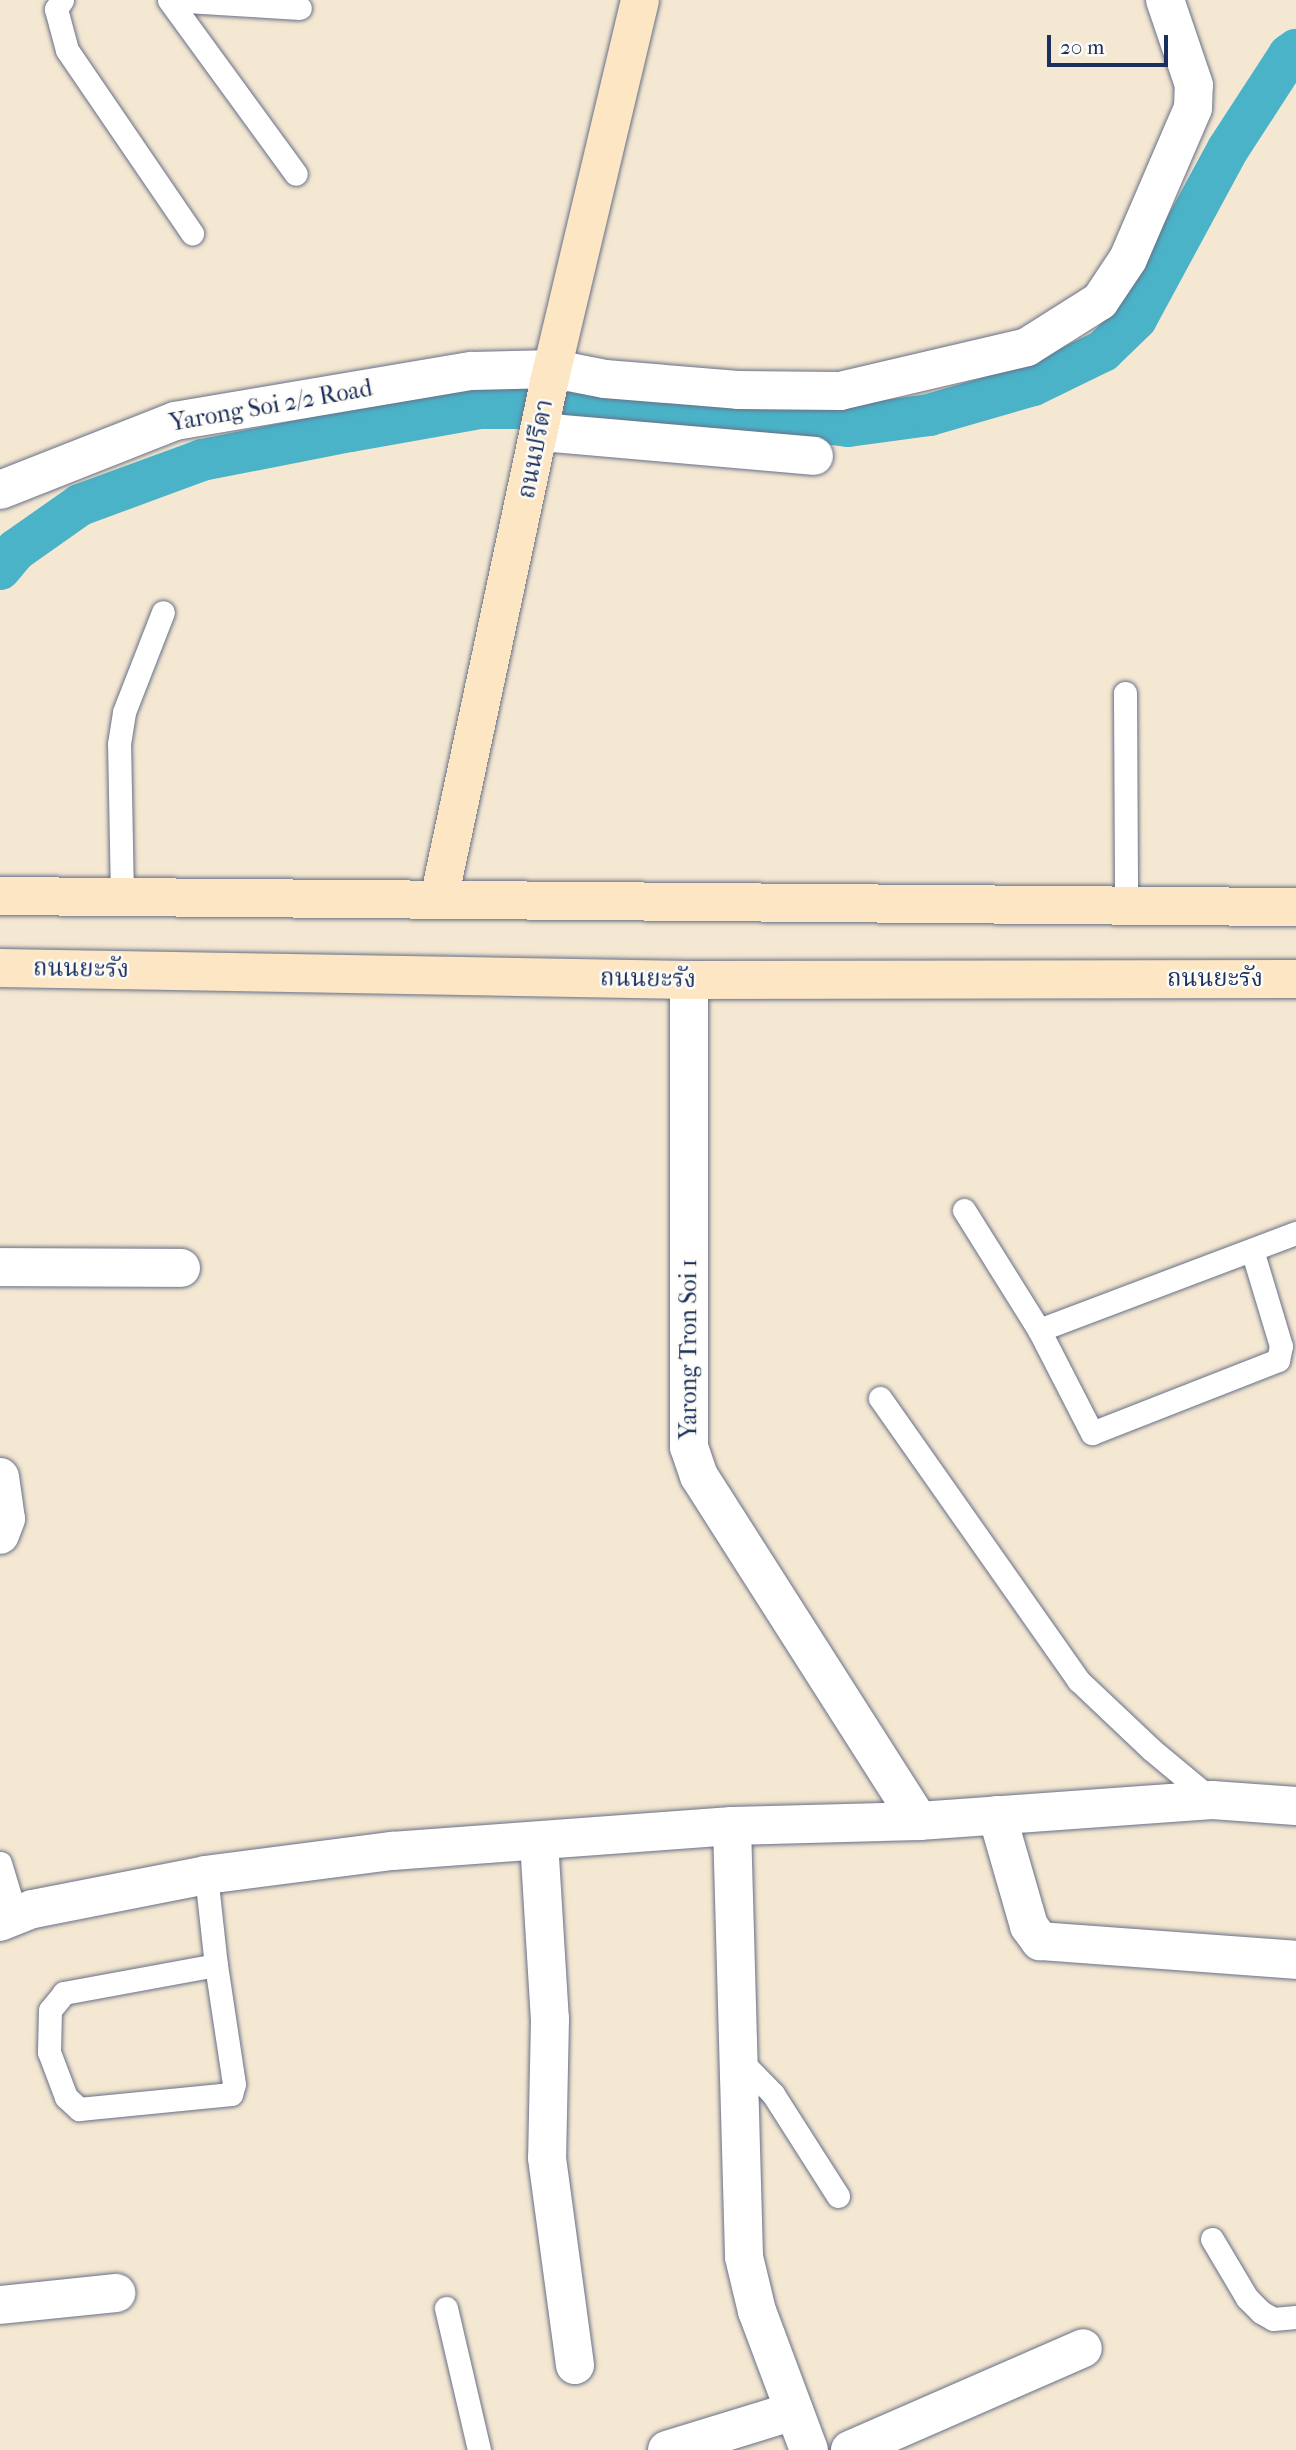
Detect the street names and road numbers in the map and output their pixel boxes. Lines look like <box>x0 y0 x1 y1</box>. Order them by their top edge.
street label: Yarong Soi 2/2 Road <box>167 374 375 438</box>
street label: ถนนปรีดา <box>512 397 560 501</box>
street label: ถนนยะรัง <box>33 954 129 984</box>
street label: ถนนยะรัง <box>600 964 696 994</box>
street label: ถนนยะรัง <box>1167 965 1263 993</box>
street label: Yarong Tron Soi 1 <box>675 1259 703 1439</box>

